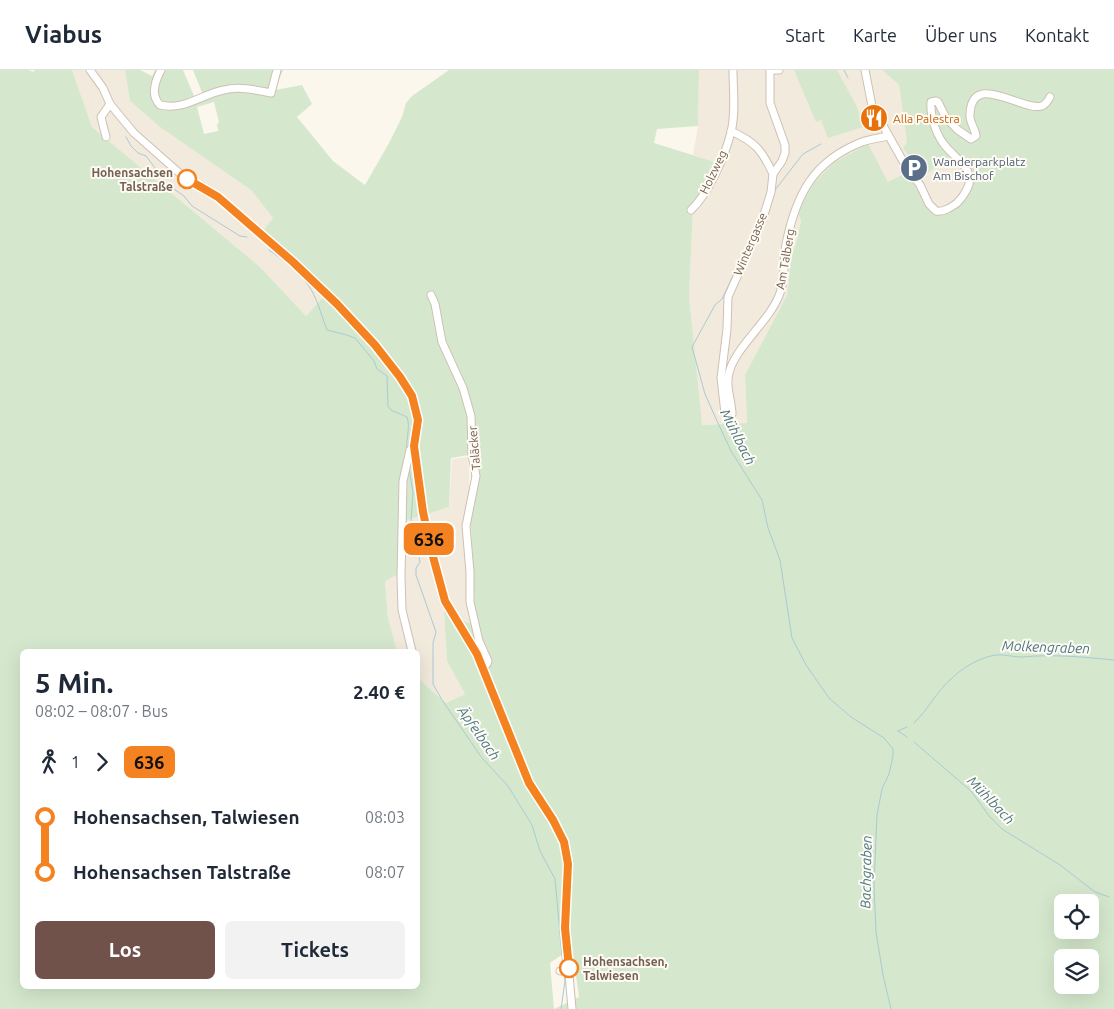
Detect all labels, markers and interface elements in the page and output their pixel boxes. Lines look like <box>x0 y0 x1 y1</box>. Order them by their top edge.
text: Viabus <box>25 21 102 48</box>
text: Start <box>785 25 825 45</box>
text: Karte <box>853 25 897 45</box>
text: Über uns <box>925 25 997 45</box>
text: Kontakt <box>1025 25 1089 45</box>
restaurant icon: Alla Palestra <box>859 103 889 133</box>
place label: Alla Palestra <box>893 112 960 125</box>
street label: Holzweg <box>697 148 729 196</box>
parking icon: Wanderparkplatz Am Bischof <box>899 153 929 183</box>
place label: Wanderparkplatz Am Bischof <box>933 155 1026 182</box>
place label: Hohensachsen Talstraße <box>91 166 173 193</box>
marker: Hohensachsen Talstraße <box>177 169 197 189</box>
street label: Wintergasse <box>731 211 769 277</box>
street label: Am Talberg <box>773 228 797 290</box>
water label: Mühlbach <box>717 406 759 468</box>
street label: Taläcker <box>466 425 482 471</box>
line badge: 636 <box>400 523 458 555</box>
text: 636 <box>414 529 444 549</box>
water label: Molkengraben <box>1002 637 1090 657</box>
text: 5 Min. <box>35 667 113 698</box>
text: 2.40 € <box>353 681 405 703</box>
text: 08:02 – 08:07 · Bus <box>35 702 168 720</box>
water label: Äpfelbach <box>454 702 504 763</box>
icon: walk <box>35 748 63 776</box>
icon: forward <box>88 748 116 776</box>
text: 636 <box>134 752 165 772</box>
text: 1 <box>71 753 80 771</box>
water label: Mühlbach <box>964 773 1018 827</box>
text: Hohensachsen, Talwiesen <box>73 806 300 828</box>
text: 08:03 <box>365 808 405 826</box>
water label: Bachgraben <box>857 835 875 909</box>
text: Hohensachsen Talstraße <box>73 861 291 883</box>
text: 08:07 <box>365 863 405 881</box>
map controls <box>1054 894 1099 994</box>
button: locate <box>1054 894 1099 939</box>
button: Los <box>35 921 215 979</box>
button: Tickets <box>225 921 405 979</box>
button: layers <box>1054 949 1099 994</box>
place label: Hohensachsen, Talwiesen <box>583 955 668 982</box>
marker: Hohensachsen, Talwiesen <box>559 958 579 978</box>

